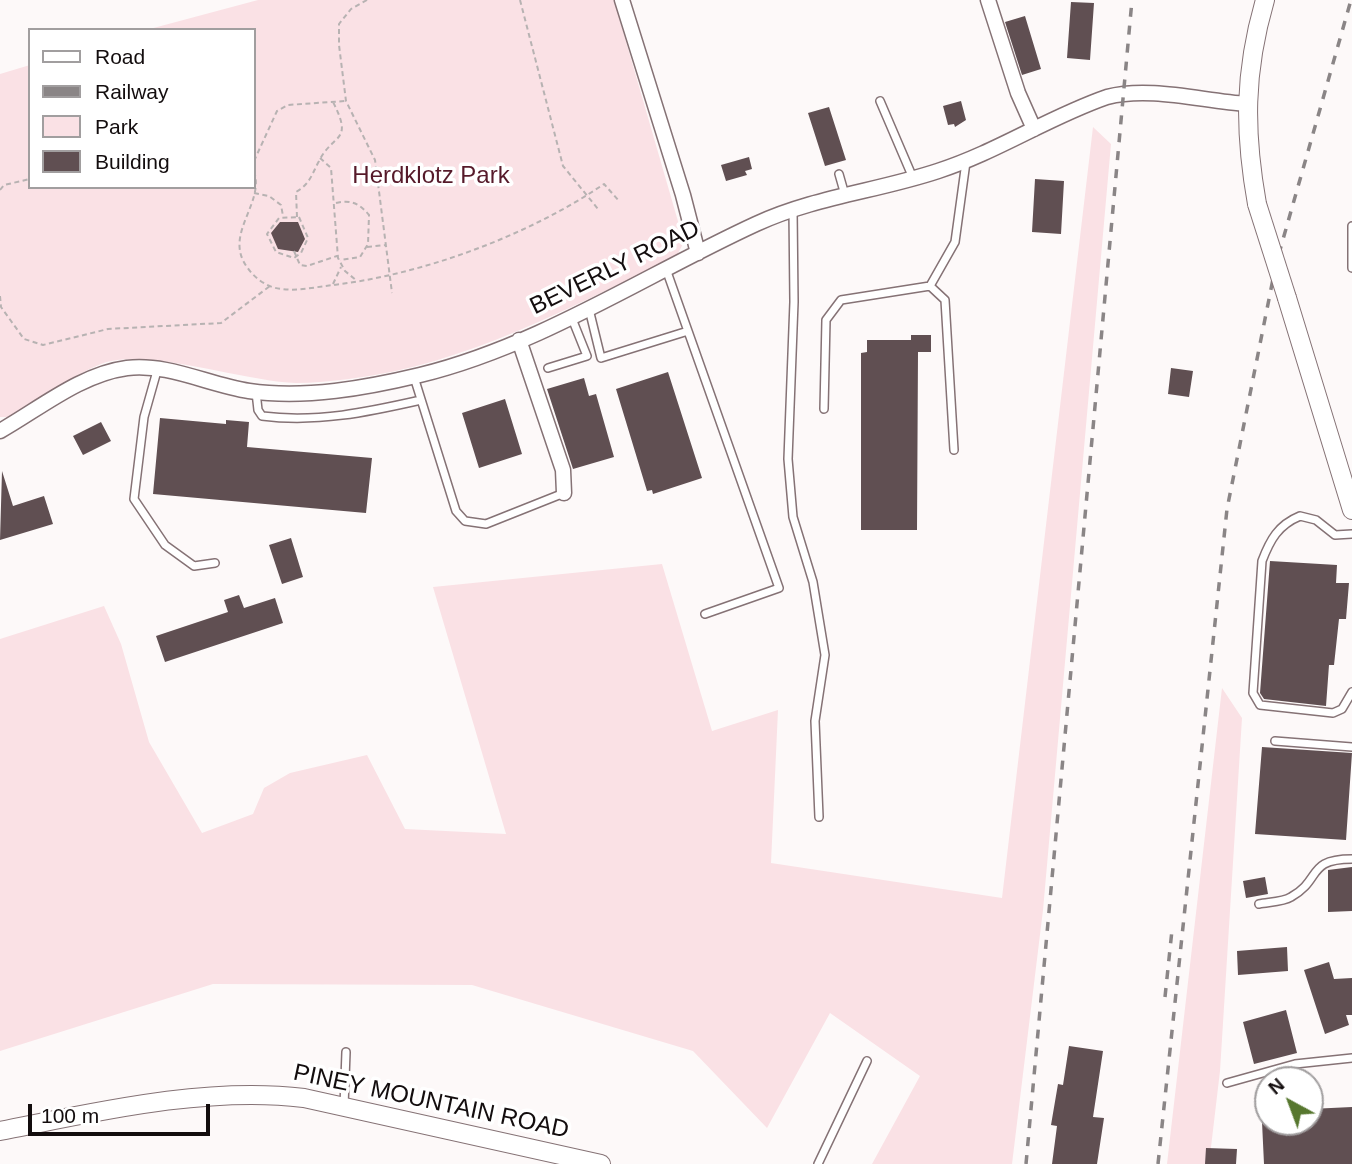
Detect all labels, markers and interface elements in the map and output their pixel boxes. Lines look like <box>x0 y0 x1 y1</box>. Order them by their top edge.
legend <box>28 28 256 189</box>
text: Road <box>95 45 145 68</box>
text: Railway <box>95 80 169 103</box>
text: Park <box>95 115 138 138</box>
text: Building <box>95 150 170 173</box>
park label: Herdklotz Park <box>352 162 510 190</box>
street label: BEVERLY ROAD <box>526 215 704 321</box>
street label: PINEY MOUNTAIN ROAD <box>291 1059 571 1145</box>
north arrow <box>1254 1066 1324 1136</box>
text: N <box>1264 1074 1288 1099</box>
scale bar <box>32 1090 214 1134</box>
text: 100 m <box>41 1104 99 1127</box>

